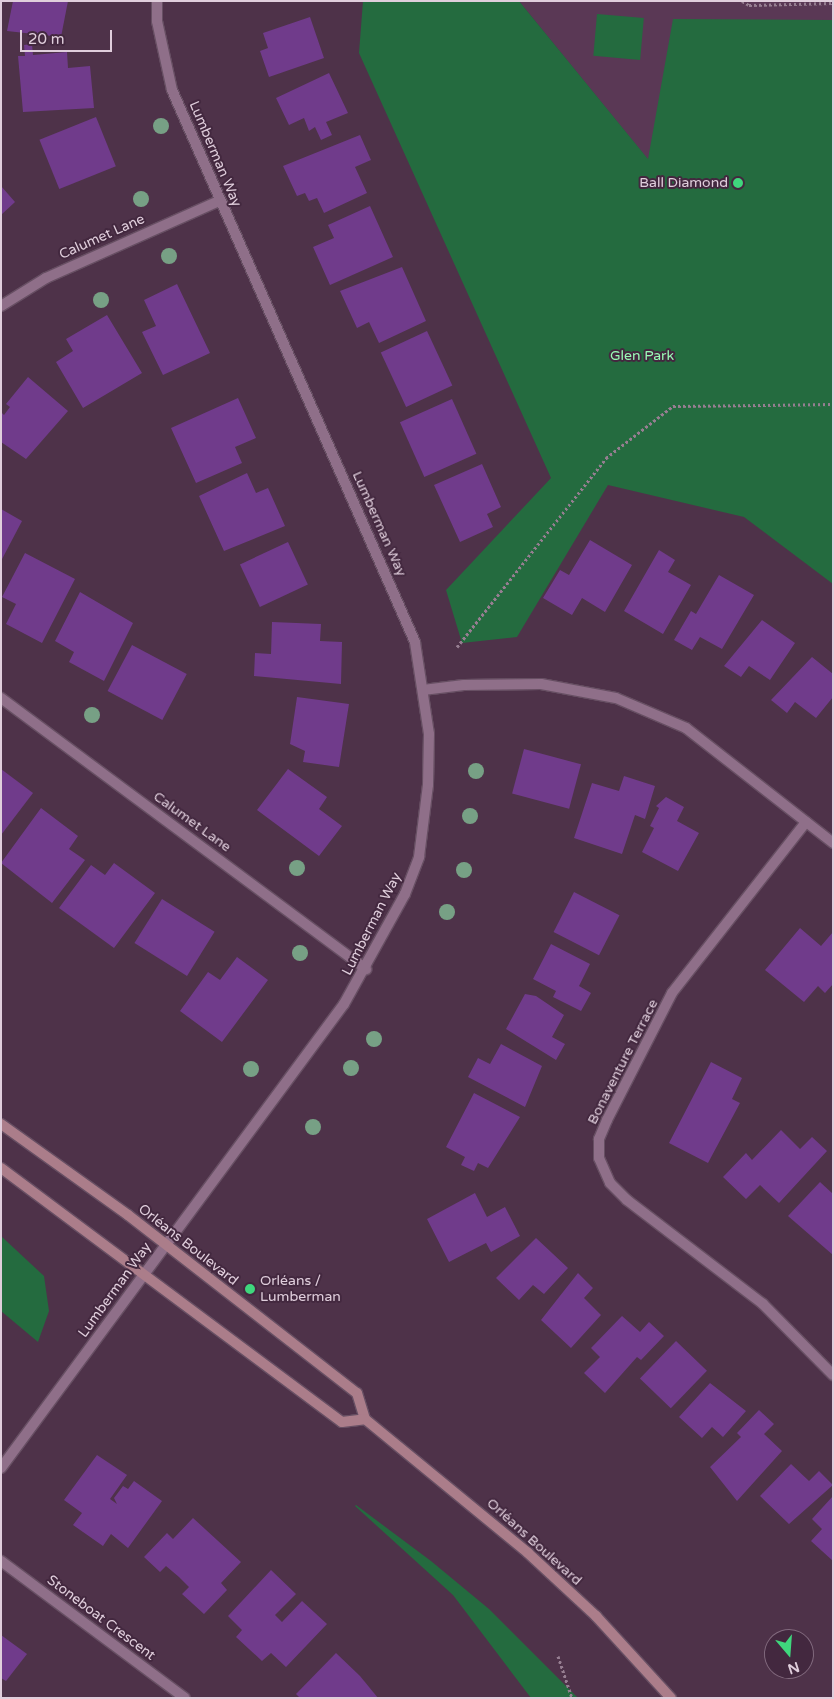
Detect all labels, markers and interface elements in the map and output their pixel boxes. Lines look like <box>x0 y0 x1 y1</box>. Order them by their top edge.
scale bar <box>22 20 115 52</box>
text: 20 m <box>28 30 65 48</box>
street label: Lumberman Way <box>185 99 245 209</box>
place label: Ball Diamond <box>639 175 728 191</box>
marker: Ball Diamond <box>732 177 744 189</box>
street label: Calumet Lane <box>57 211 147 263</box>
park label: Glen Park <box>610 348 674 364</box>
street label: Lumberman Way <box>348 469 410 579</box>
street label: Calumet Lane <box>150 788 234 856</box>
street label: Lumberman Way <box>339 870 405 978</box>
street label: Bonaventure Terrace <box>584 997 662 1127</box>
street label: Orléans Boulevard <box>135 1201 241 1289</box>
street label: Lumberman Way <box>75 1239 155 1341</box>
place label: Orléans / Lumberman <box>260 1273 341 1305</box>
marker: Orléans / Lumberman <box>244 1283 256 1295</box>
street label: Orléans Boulevard <box>483 1495 585 1589</box>
street label: Stoneboat Crescent <box>44 1572 158 1664</box>
north arrow <box>764 1629 814 1679</box>
text: N <box>786 1658 801 1678</box>

